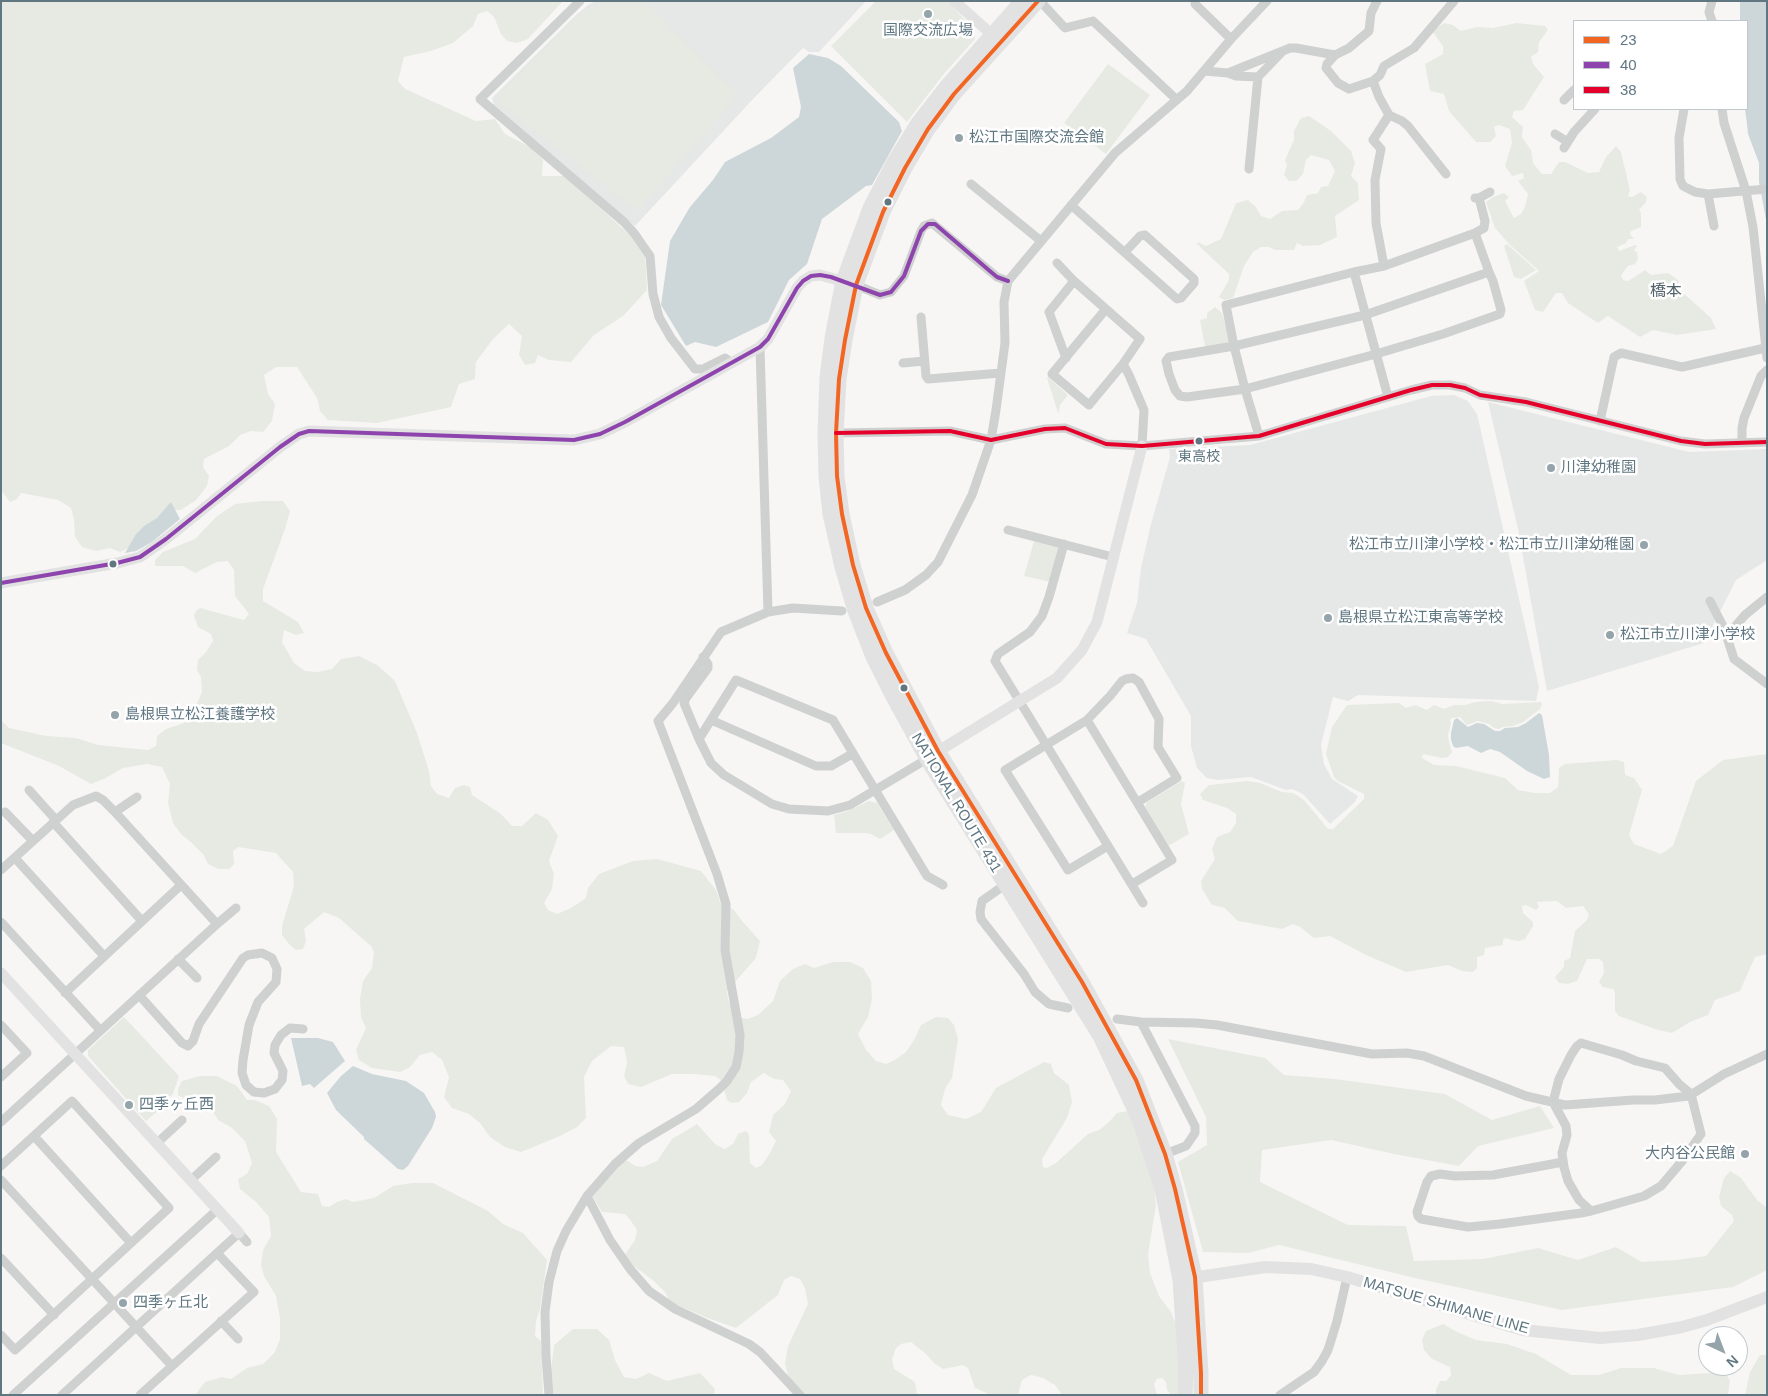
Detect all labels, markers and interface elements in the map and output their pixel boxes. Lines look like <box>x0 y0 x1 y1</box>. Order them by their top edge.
marker: 国際交流広場 <box>922 8 934 20</box>
legend <box>1573 20 1748 110</box>
place label: 国際交流広場 <box>883 22 973 40</box>
text: 23 <box>1620 31 1637 48</box>
text: 40 <box>1620 56 1637 73</box>
text: 38 <box>1620 81 1637 98</box>
place label: 松江市国際交流会館 <box>969 129 1104 147</box>
marker: 松江市国際交流会館 <box>953 132 965 144</box>
unlabelled marker <box>883 197 893 207</box>
district label: 橋本 <box>1650 282 1682 302</box>
marker: 東高校 <box>1194 436 1204 446</box>
place label: 東高校 <box>1178 449 1220 465</box>
place label: 川津幼稚園 <box>1561 459 1636 477</box>
marker: 川津幼稚園 <box>1545 462 1557 474</box>
place label: 松江市立川津小学校・松江市立川津幼稚園 <box>1349 536 1634 554</box>
marker: 松江市立川津小学校・松江市立川津幼稚園 <box>1638 539 1650 551</box>
unlabelled marker <box>108 559 118 569</box>
place label: 島根県立松江東高等学校 <box>1338 609 1503 627</box>
marker: 島根県立松江東高等学校 <box>1322 612 1334 624</box>
place label: 松江市立川津小学校 <box>1620 626 1755 644</box>
marker: 松江市立川津小学校 <box>1604 629 1616 641</box>
unlabelled marker <box>899 683 909 693</box>
place label: 島根県立松江養護学校 <box>125 706 275 724</box>
marker: 島根県立松江養護学校 <box>109 709 121 721</box>
street label: NATIONAL ROUTE 431 <box>907 730 1005 876</box>
place label: 四季ヶ丘西 <box>139 1096 214 1114</box>
marker: 四季ヶ丘西 <box>123 1099 135 1111</box>
place label: 大内谷公民館 <box>1645 1145 1735 1163</box>
marker: 大内谷公民館 <box>1739 1148 1751 1160</box>
street label: MATSUE SHIMANE LINE <box>1361 1274 1531 1338</box>
place label: 四季ヶ丘北 <box>133 1294 208 1312</box>
marker: 四季ヶ丘北 <box>117 1297 129 1309</box>
north arrow <box>1698 1326 1748 1376</box>
text: N <box>1723 1352 1742 1371</box>

